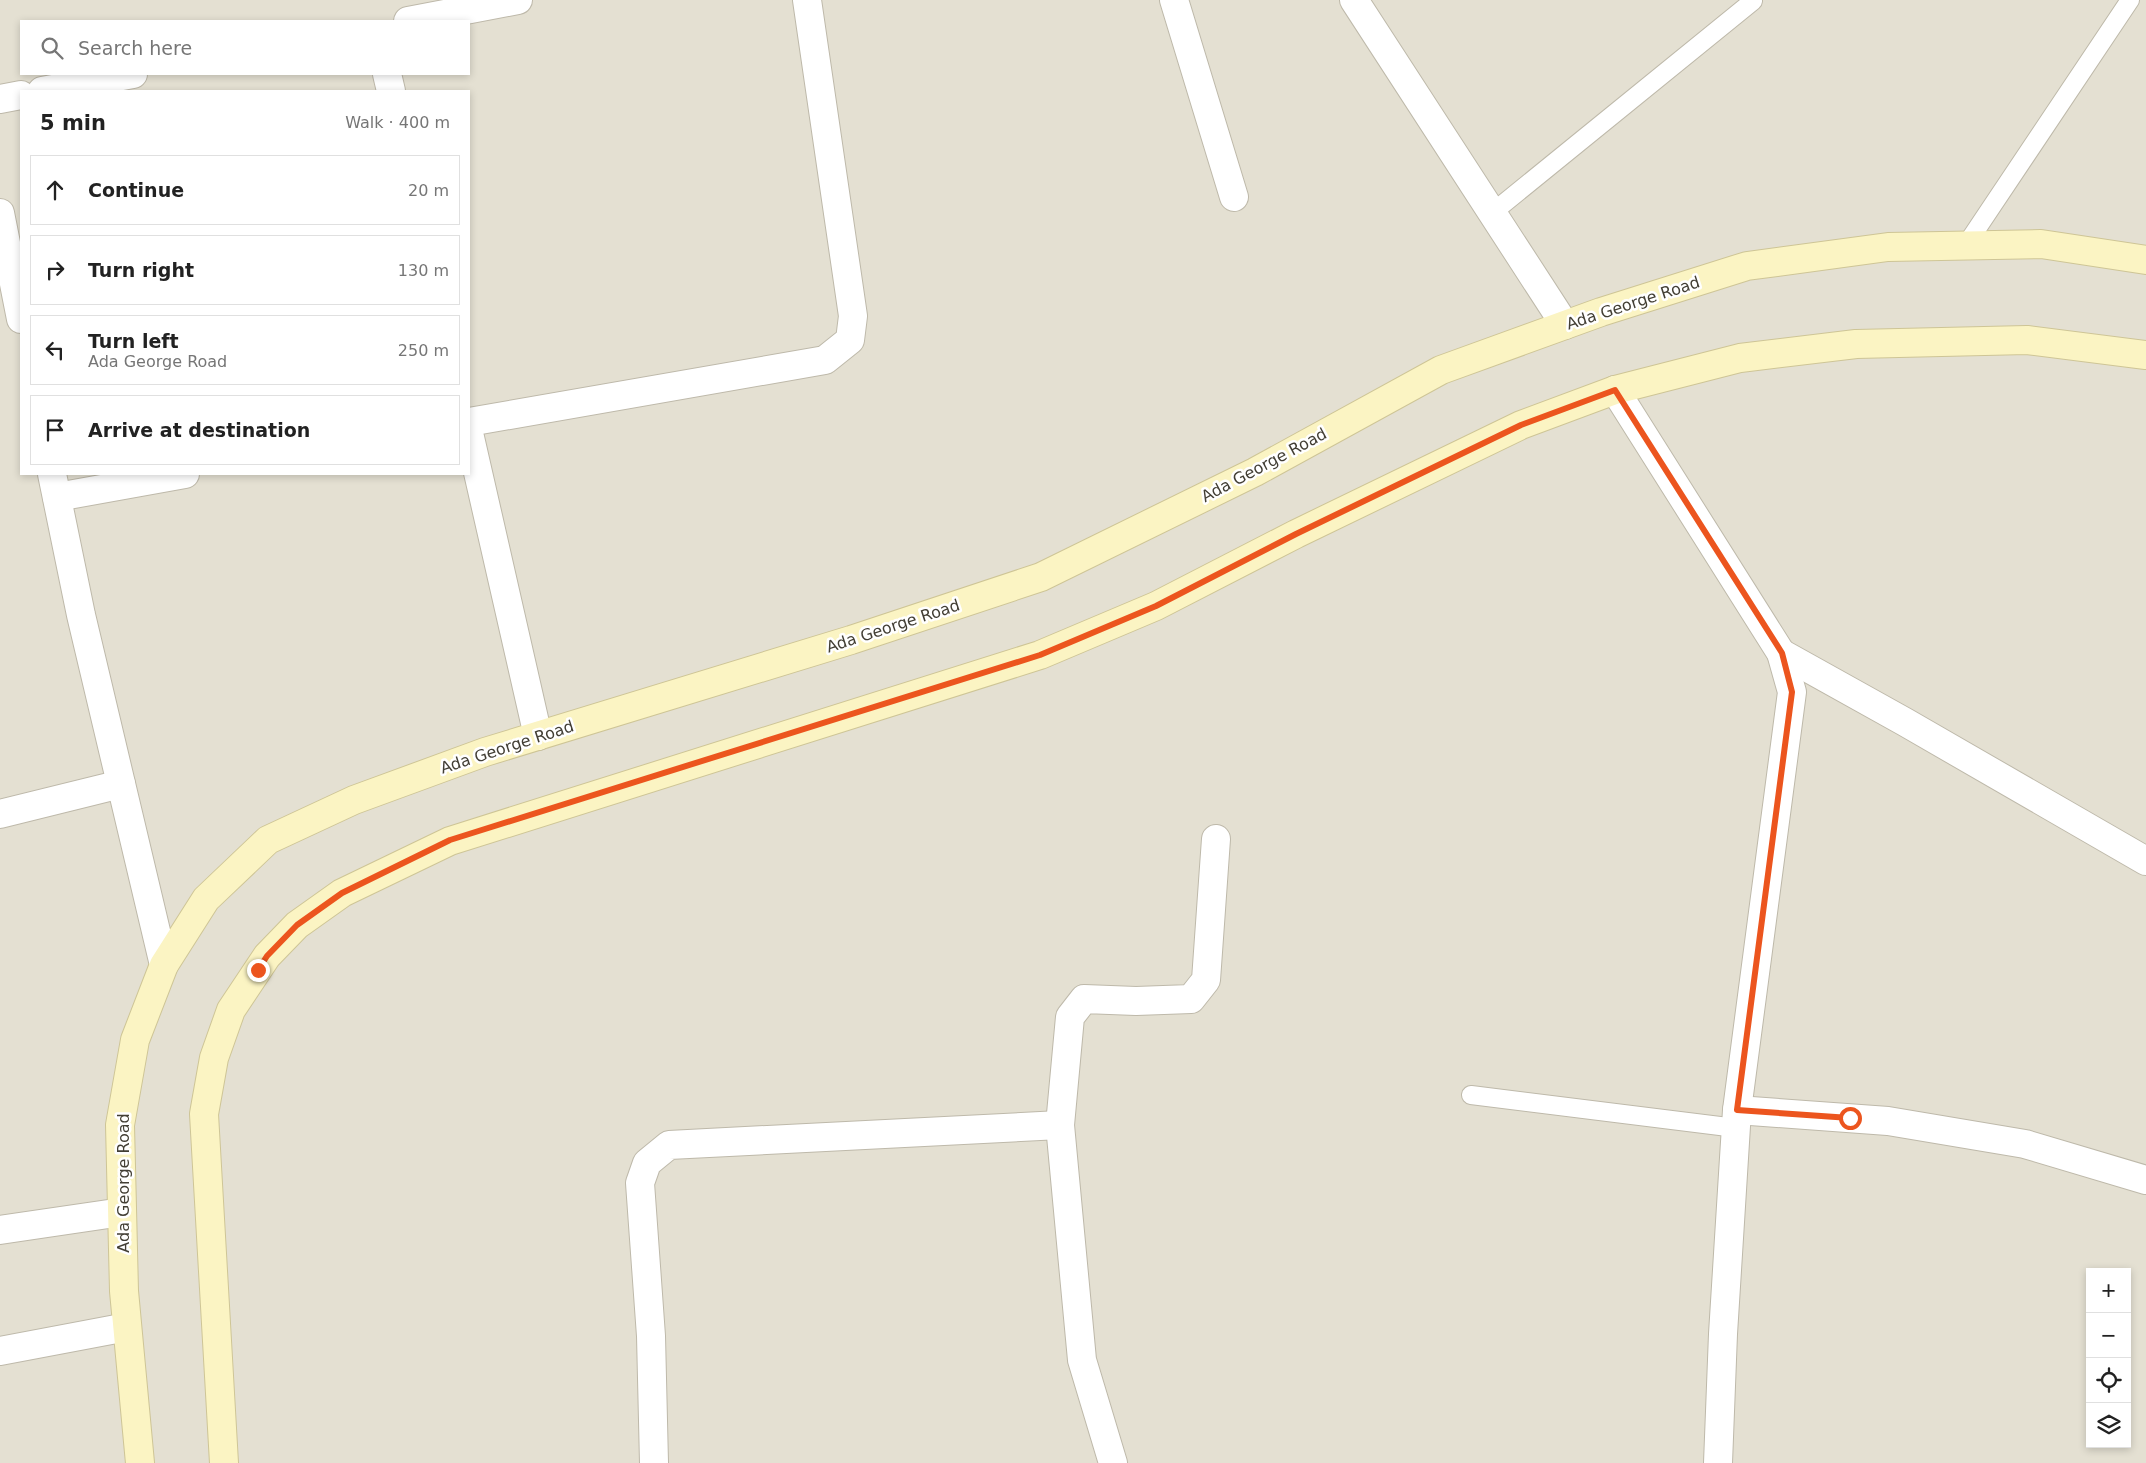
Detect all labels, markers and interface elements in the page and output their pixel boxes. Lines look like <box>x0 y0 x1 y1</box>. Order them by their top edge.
search box <box>20 20 470 75</box>
icon: search <box>38 34 66 62</box>
text: Search here <box>78 37 192 59</box>
text: 5 min <box>40 111 106 135</box>
text: Walk · 400 m <box>345 113 450 132</box>
icon: ahead <box>41 176 69 204</box>
text: Continue <box>88 179 184 201</box>
text: 20 m <box>408 181 449 200</box>
icon: right <box>41 256 69 284</box>
text: Turn right <box>88 259 194 281</box>
text: 130 m <box>398 261 449 280</box>
street label: Ada George Road <box>1564 272 1702 334</box>
text: Turn left <box>88 330 179 352</box>
icon: left <box>41 336 69 364</box>
text: 250 m <box>398 341 449 360</box>
text: Ada George Road <box>88 352 227 371</box>
icon: arrive <box>41 416 69 444</box>
text: Arrive at destination <box>88 419 310 441</box>
street label: Ada George Road <box>1198 424 1330 506</box>
street label: Ada George Road <box>824 595 962 657</box>
street label: Ada George Road <box>438 716 576 778</box>
route end <box>247 959 270 982</box>
route start <box>1839 1107 1862 1130</box>
street label: Ada George Road <box>114 1113 133 1253</box>
map controls <box>2086 1268 2131 1448</box>
button: + <box>2086 1268 2131 1313</box>
button: − <box>2086 1313 2131 1358</box>
button: locate <box>2086 1358 2131 1403</box>
button: layers <box>2086 1403 2131 1448</box>

